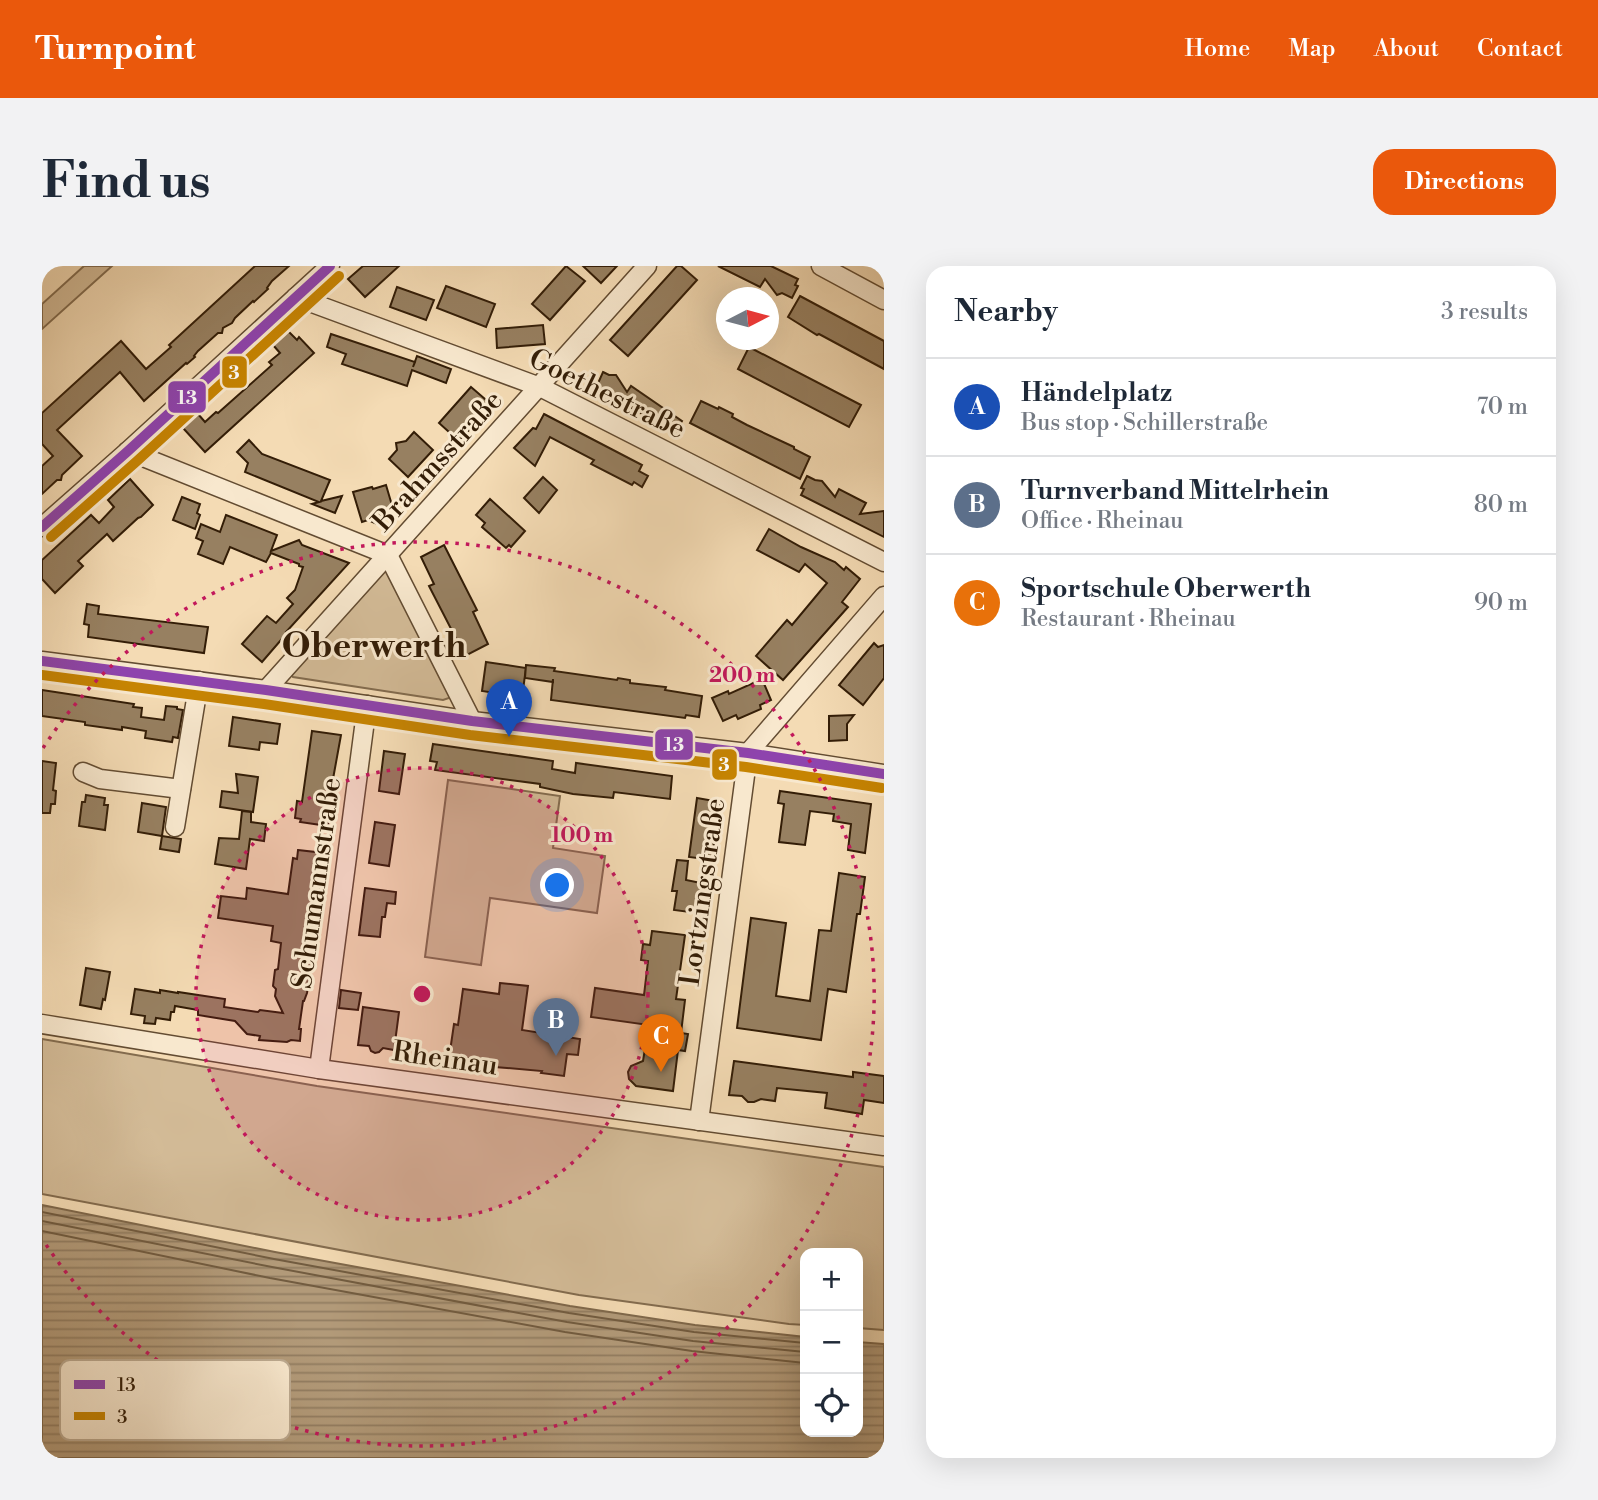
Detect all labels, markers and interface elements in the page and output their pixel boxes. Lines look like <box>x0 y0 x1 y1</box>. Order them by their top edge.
text: Turnpoint <box>35 29 196 70</box>
text: Home <box>1185 34 1250 64</box>
text: Map <box>1288 34 1336 64</box>
text: About <box>1374 34 1439 64</box>
text: Contact <box>1477 34 1563 64</box>
button: Directions <box>1373 149 1556 215</box>
text: Find us <box>42 152 211 213</box>
north arrow <box>716 287 779 350</box>
text: Nearby <box>954 293 1058 331</box>
text: 3 results <box>1441 298 1528 326</box>
street label: Goethestraße <box>523 341 691 447</box>
line badge: 3 <box>221 355 248 389</box>
text: 3 <box>228 361 240 385</box>
text: Händelplatz <box>1021 377 1172 409</box>
line badge: 13 <box>167 380 207 414</box>
street label: Brahmsstraße <box>365 383 510 539</box>
text: 13 <box>177 386 197 410</box>
text: A <box>969 393 985 421</box>
text: 70 m <box>1477 393 1528 421</box>
text: Bus stop · Schillerstraße <box>1021 409 1268 437</box>
text: Turnverband Mittelrhein <box>1021 475 1329 507</box>
text: B <box>968 491 986 519</box>
text: 80 m <box>1474 491 1528 519</box>
text: Office · Rheinau <box>1021 507 1183 535</box>
text: Sportschule Oberwerth <box>1021 573 1311 605</box>
text: C <box>969 589 985 617</box>
text: 90 m <box>1474 589 1528 617</box>
text: Restaurant · Rheinau <box>1021 605 1236 633</box>
district label: Oberwerth <box>282 625 467 668</box>
text: 200 m <box>709 663 775 689</box>
pin: A <box>486 679 532 737</box>
line badge: 13 <box>654 728 694 761</box>
text: 13 <box>664 733 684 757</box>
line badge: 3 <box>711 748 738 781</box>
text: 3 <box>718 753 730 777</box>
street label: Schumannstraße <box>285 775 349 991</box>
street label: Lortzingstraße <box>672 796 734 988</box>
text: 100 m <box>551 823 613 849</box>
your location <box>540 868 574 902</box>
centre of rings <box>410 982 434 1006</box>
pin: B <box>533 998 579 1056</box>
pin: C <box>638 1014 684 1072</box>
street label: Rheinau <box>390 1034 500 1084</box>
map controls <box>800 1248 863 1437</box>
button: + <box>800 1248 863 1311</box>
button: − <box>800 1311 863 1374</box>
legend <box>60 1360 290 1440</box>
text: 13 <box>117 1373 136 1397</box>
button: locate <box>800 1374 863 1437</box>
text: 3 <box>117 1405 128 1429</box>

